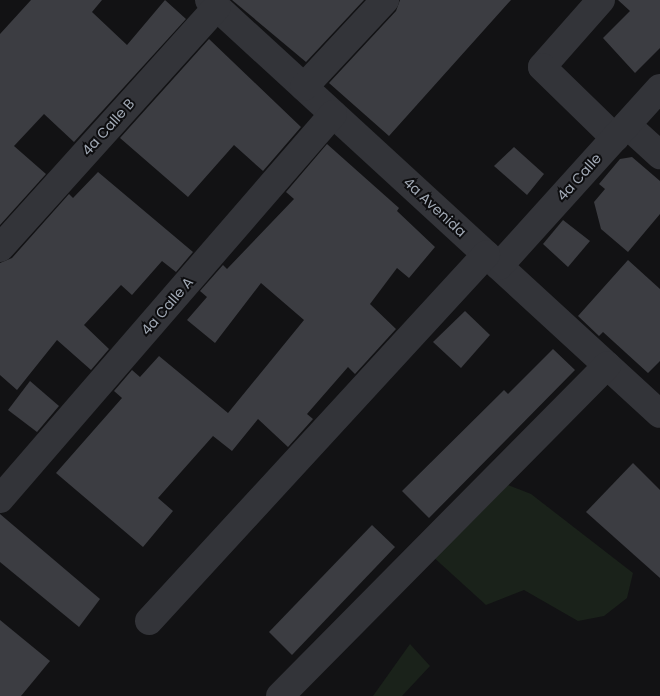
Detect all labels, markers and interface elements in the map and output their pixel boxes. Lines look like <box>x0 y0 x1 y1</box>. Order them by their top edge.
street label: 4a Calle B <box>78 95 138 159</box>
street label: 4a Calle <box>553 150 605 204</box>
street label: 4a Avenida <box>400 174 470 240</box>
street label: 4a Calle A <box>137 274 197 338</box>

